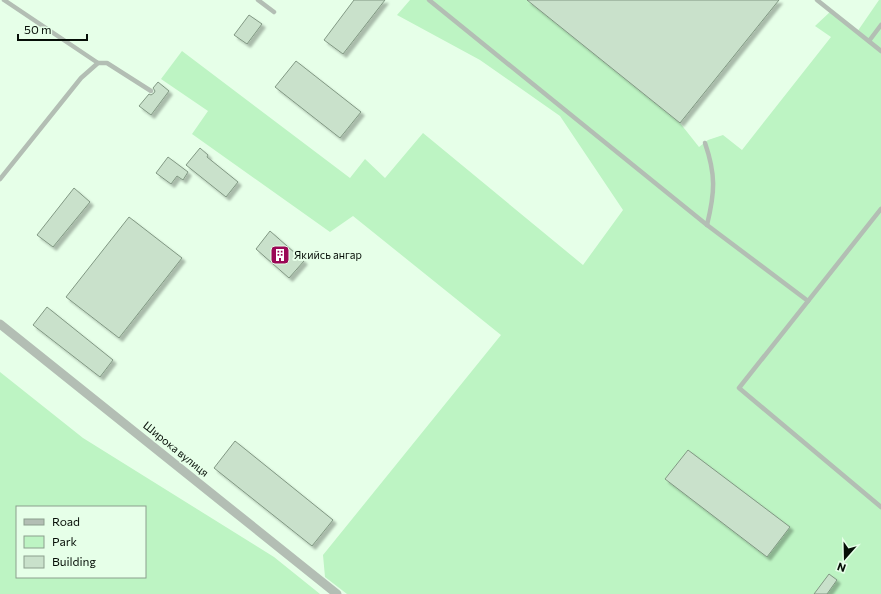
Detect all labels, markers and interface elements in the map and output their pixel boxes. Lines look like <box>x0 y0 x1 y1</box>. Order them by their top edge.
scale bar <box>18 16 87 42</box>
text: 50 m <box>24 22 52 36</box>
building icon: Якийсь ангар <box>269 244 291 266</box>
place label: Якийсь ангар <box>294 248 362 261</box>
street label: Широка вулиця <box>141 418 212 479</box>
legend <box>16 506 146 578</box>
text: Road <box>52 514 80 528</box>
text: Park <box>52 534 78 548</box>
north arrow <box>825 538 865 578</box>
text: Building <box>52 554 96 568</box>
text: N <box>835 560 848 575</box>

